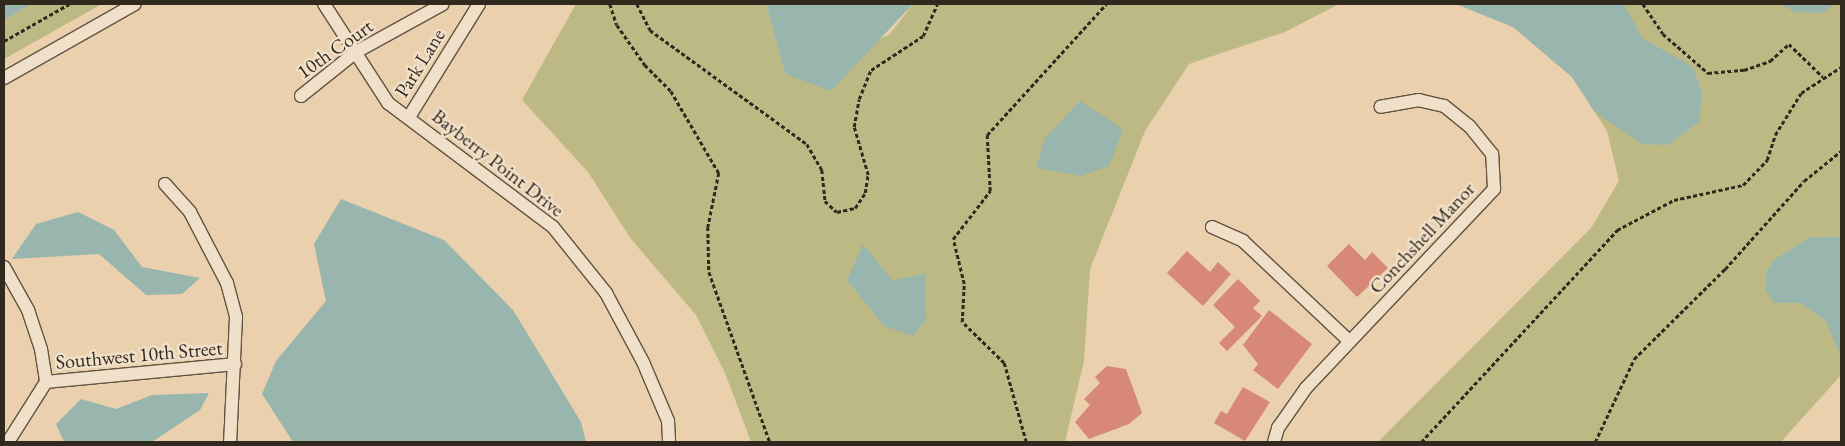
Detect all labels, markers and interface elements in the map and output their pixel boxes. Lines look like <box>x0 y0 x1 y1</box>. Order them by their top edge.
street label: 10th Court <box>292 14 378 84</box>
street label: Park Lane <box>390 24 450 102</box>
street label: Bayberry Point Drive <box>427 104 569 222</box>
street label: Conchshell Manor <box>1364 177 1480 299</box>
street label: Southwest 10th Street <box>55 336 223 374</box>

